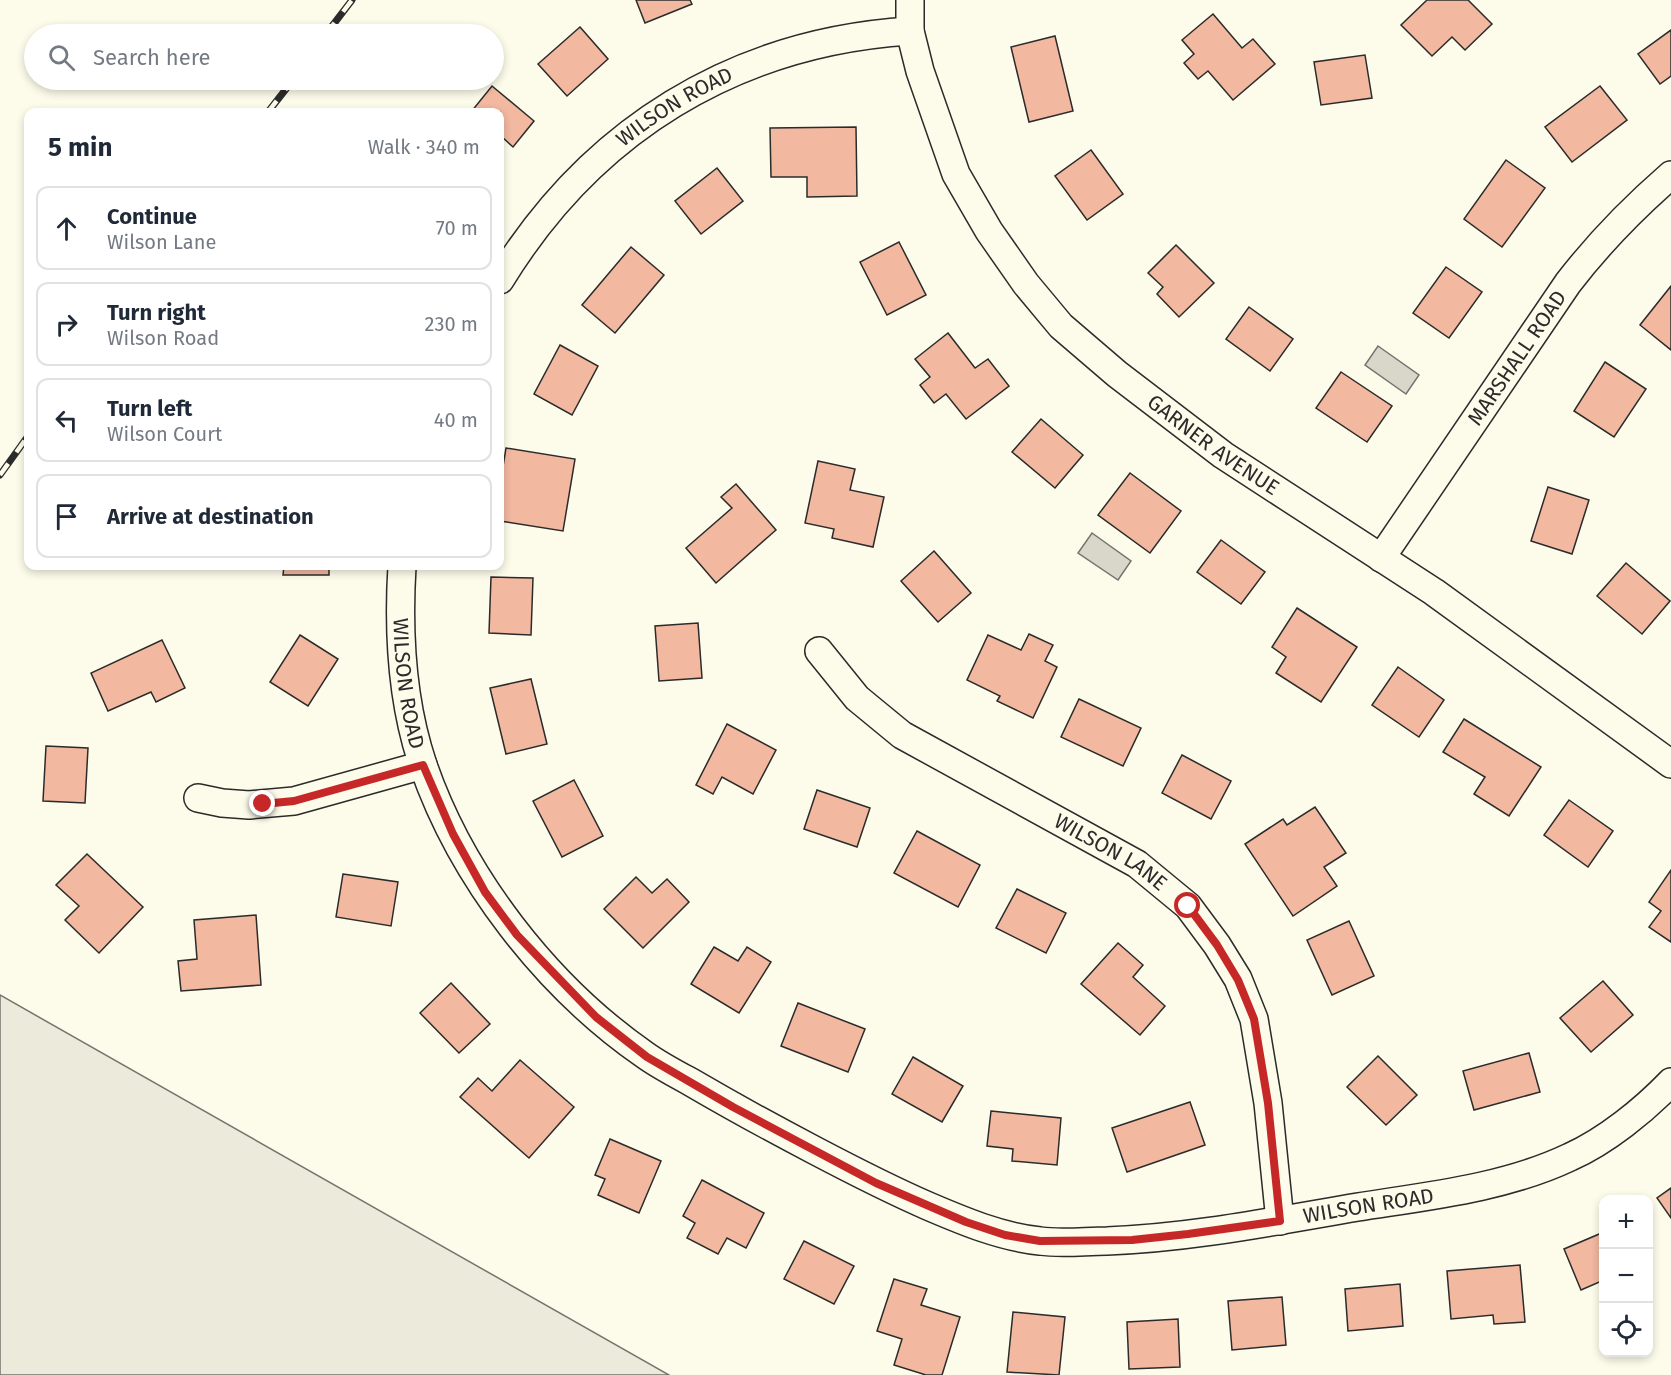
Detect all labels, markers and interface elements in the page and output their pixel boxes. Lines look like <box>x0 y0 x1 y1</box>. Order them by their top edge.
search box <box>24 24 504 90</box>
icon: search <box>45 41 78 74</box>
text: Search here <box>93 44 211 71</box>
street label: WILSON ROAD <box>611 62 737 152</box>
text: 5 min <box>48 132 112 163</box>
text: Walk · 340 m <box>368 135 480 159</box>
text: Continue <box>107 203 197 230</box>
icon: ahead <box>50 212 83 245</box>
text: 70 m <box>436 216 478 240</box>
text: Wilson Lane <box>107 230 216 254</box>
street label: MARSHALL ROAD <box>1462 285 1572 430</box>
text: Turn right <box>107 299 206 326</box>
icon: right <box>50 308 83 341</box>
text: 230 m <box>425 312 478 336</box>
text: Wilson Road <box>107 326 219 350</box>
street label: GARNER AVENUE <box>1142 389 1284 501</box>
text: Turn left <box>107 395 192 422</box>
icon: left <box>50 404 83 437</box>
text: 40 m <box>434 408 478 432</box>
text: Wilson Court <box>107 422 222 446</box>
icon: arrive <box>50 500 83 533</box>
text: Arrive at destination <box>107 503 314 530</box>
street label: WILSON ROAD <box>388 618 430 752</box>
route end <box>249 790 275 816</box>
street label: WILSON LANE <box>1050 808 1172 896</box>
route start <box>1174 892 1200 918</box>
street label: WILSON ROAD <box>1301 1183 1436 1229</box>
map controls <box>1599 1195 1653 1357</box>
button: + <box>1599 1195 1653 1249</box>
button: − <box>1599 1249 1653 1303</box>
button: locate <box>1599 1303 1653 1357</box>

